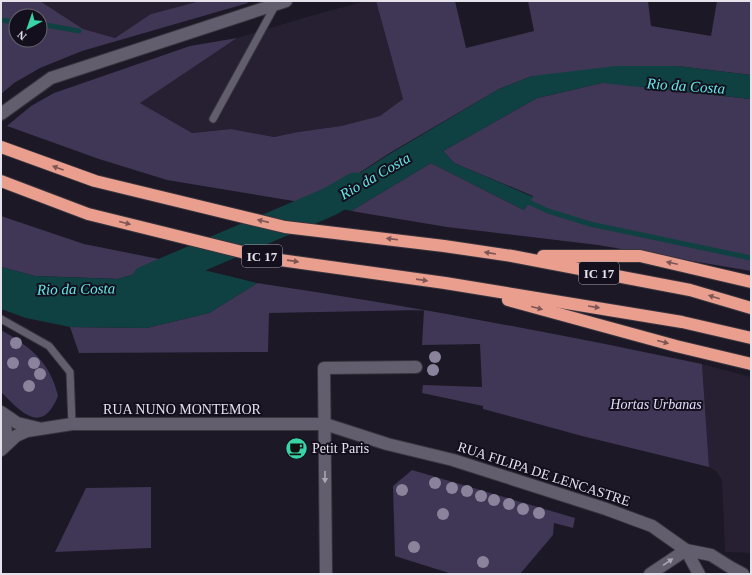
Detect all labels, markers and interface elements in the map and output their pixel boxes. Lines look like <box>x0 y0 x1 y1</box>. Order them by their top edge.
north arrow <box>8 8 48 48</box>
text: N <box>15 28 28 43</box>
water label: Rio da Costa <box>645 75 726 97</box>
water label: Rio da Costa <box>336 149 413 203</box>
one-way arrow <box>51 164 63 170</box>
one-way arrow <box>257 218 269 224</box>
one-way arrow <box>120 220 132 226</box>
one-way arrow <box>386 236 398 243</box>
road number: IC 17 <box>242 245 282 267</box>
one-way arrow <box>484 250 496 256</box>
one-way arrow <box>287 258 299 264</box>
one-way arrow <box>666 260 678 266</box>
road number: IC 17 <box>579 262 619 284</box>
one-way arrow <box>416 277 428 283</box>
water label: Rio da Costa <box>36 280 115 298</box>
one-way arrow <box>707 294 719 300</box>
one-way arrow <box>588 304 601 310</box>
one-way arrow <box>531 305 543 311</box>
one-way arrow <box>657 339 669 345</box>
park label: Hortas Urbanas <box>609 397 702 412</box>
street label: RUA NUNO MONTEMOR <box>103 402 262 417</box>
cafe icon: Petit Paris <box>284 435 310 461</box>
street label: RUA FILIPA DE LENCASTRE <box>456 439 632 509</box>
place label: Petit Paris <box>312 441 369 456</box>
one-way arrow <box>322 471 328 484</box>
one-way arrow <box>662 558 673 566</box>

